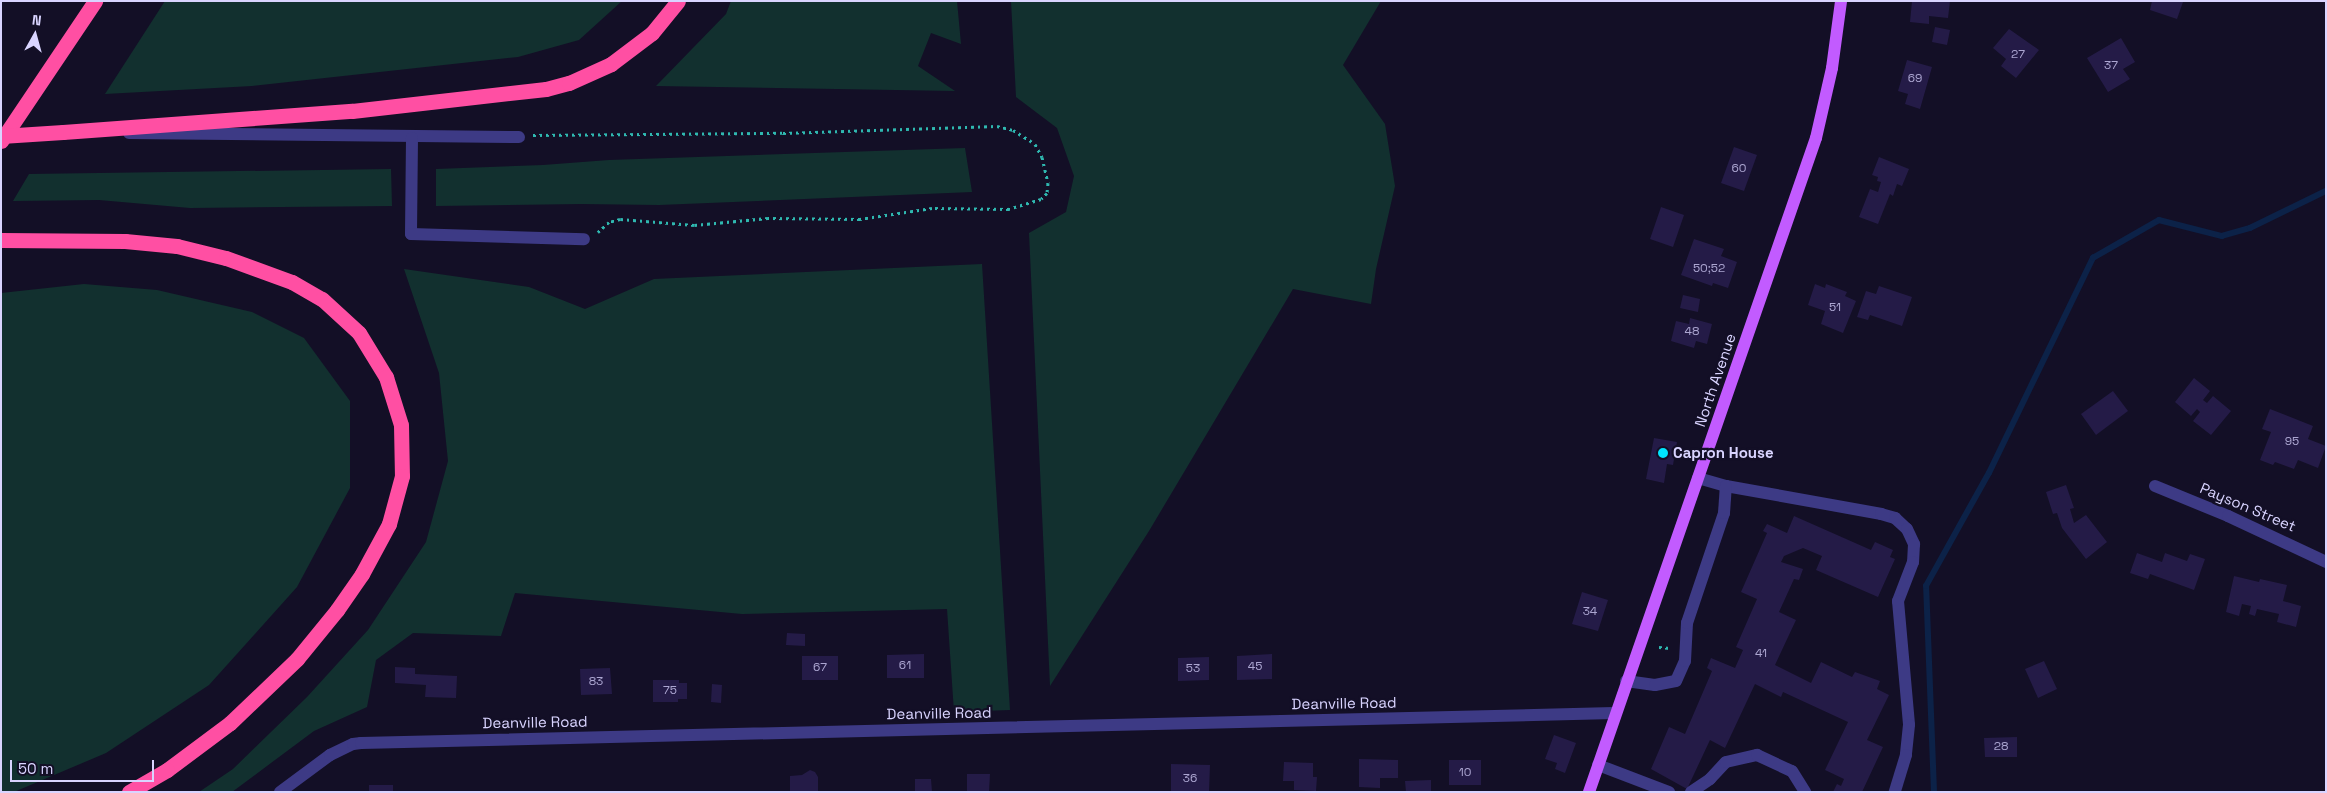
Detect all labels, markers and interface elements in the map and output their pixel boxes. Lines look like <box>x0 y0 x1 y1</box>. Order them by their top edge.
north arrow <box>10 10 60 60</box>
text: N <box>31 11 43 30</box>
house number: 27 <box>2011 48 2025 62</box>
house number: 37 <box>2104 59 2118 73</box>
house number: 69 <box>1908 72 1922 86</box>
house number: 60 <box>1731 162 1747 176</box>
house number: 50;52 <box>1693 262 1725 276</box>
house number: 51 <box>1829 301 1841 315</box>
house number: 48 <box>1685 325 1699 339</box>
street label: North Avenue <box>1691 331 1739 429</box>
house number: 95 <box>2285 435 2299 449</box>
place label: Capron House <box>1673 444 1774 462</box>
marker: Capron House <box>1657 447 1669 459</box>
street label: Payson Street <box>2197 479 2299 535</box>
house number: 34 <box>1583 605 1597 619</box>
house number: 41 <box>1755 647 1767 661</box>
house number: 61 <box>899 659 911 673</box>
house number: 45 <box>1248 660 1262 674</box>
house number: 67 <box>813 661 827 675</box>
house number: 53 <box>1186 662 1200 676</box>
house number: 83 <box>589 675 603 689</box>
house number: 75 <box>663 684 677 698</box>
street label: Deanville Road <box>1291 693 1397 713</box>
street label: Deanville Road <box>886 703 992 723</box>
street label: Deanville Road <box>482 712 588 732</box>
house number: 28 <box>1994 740 2008 754</box>
scale bar <box>12 750 156 782</box>
text: 50 m <box>18 759 53 778</box>
house number: 10 <box>1459 766 1471 780</box>
house number: 36 <box>1183 772 1197 786</box>

